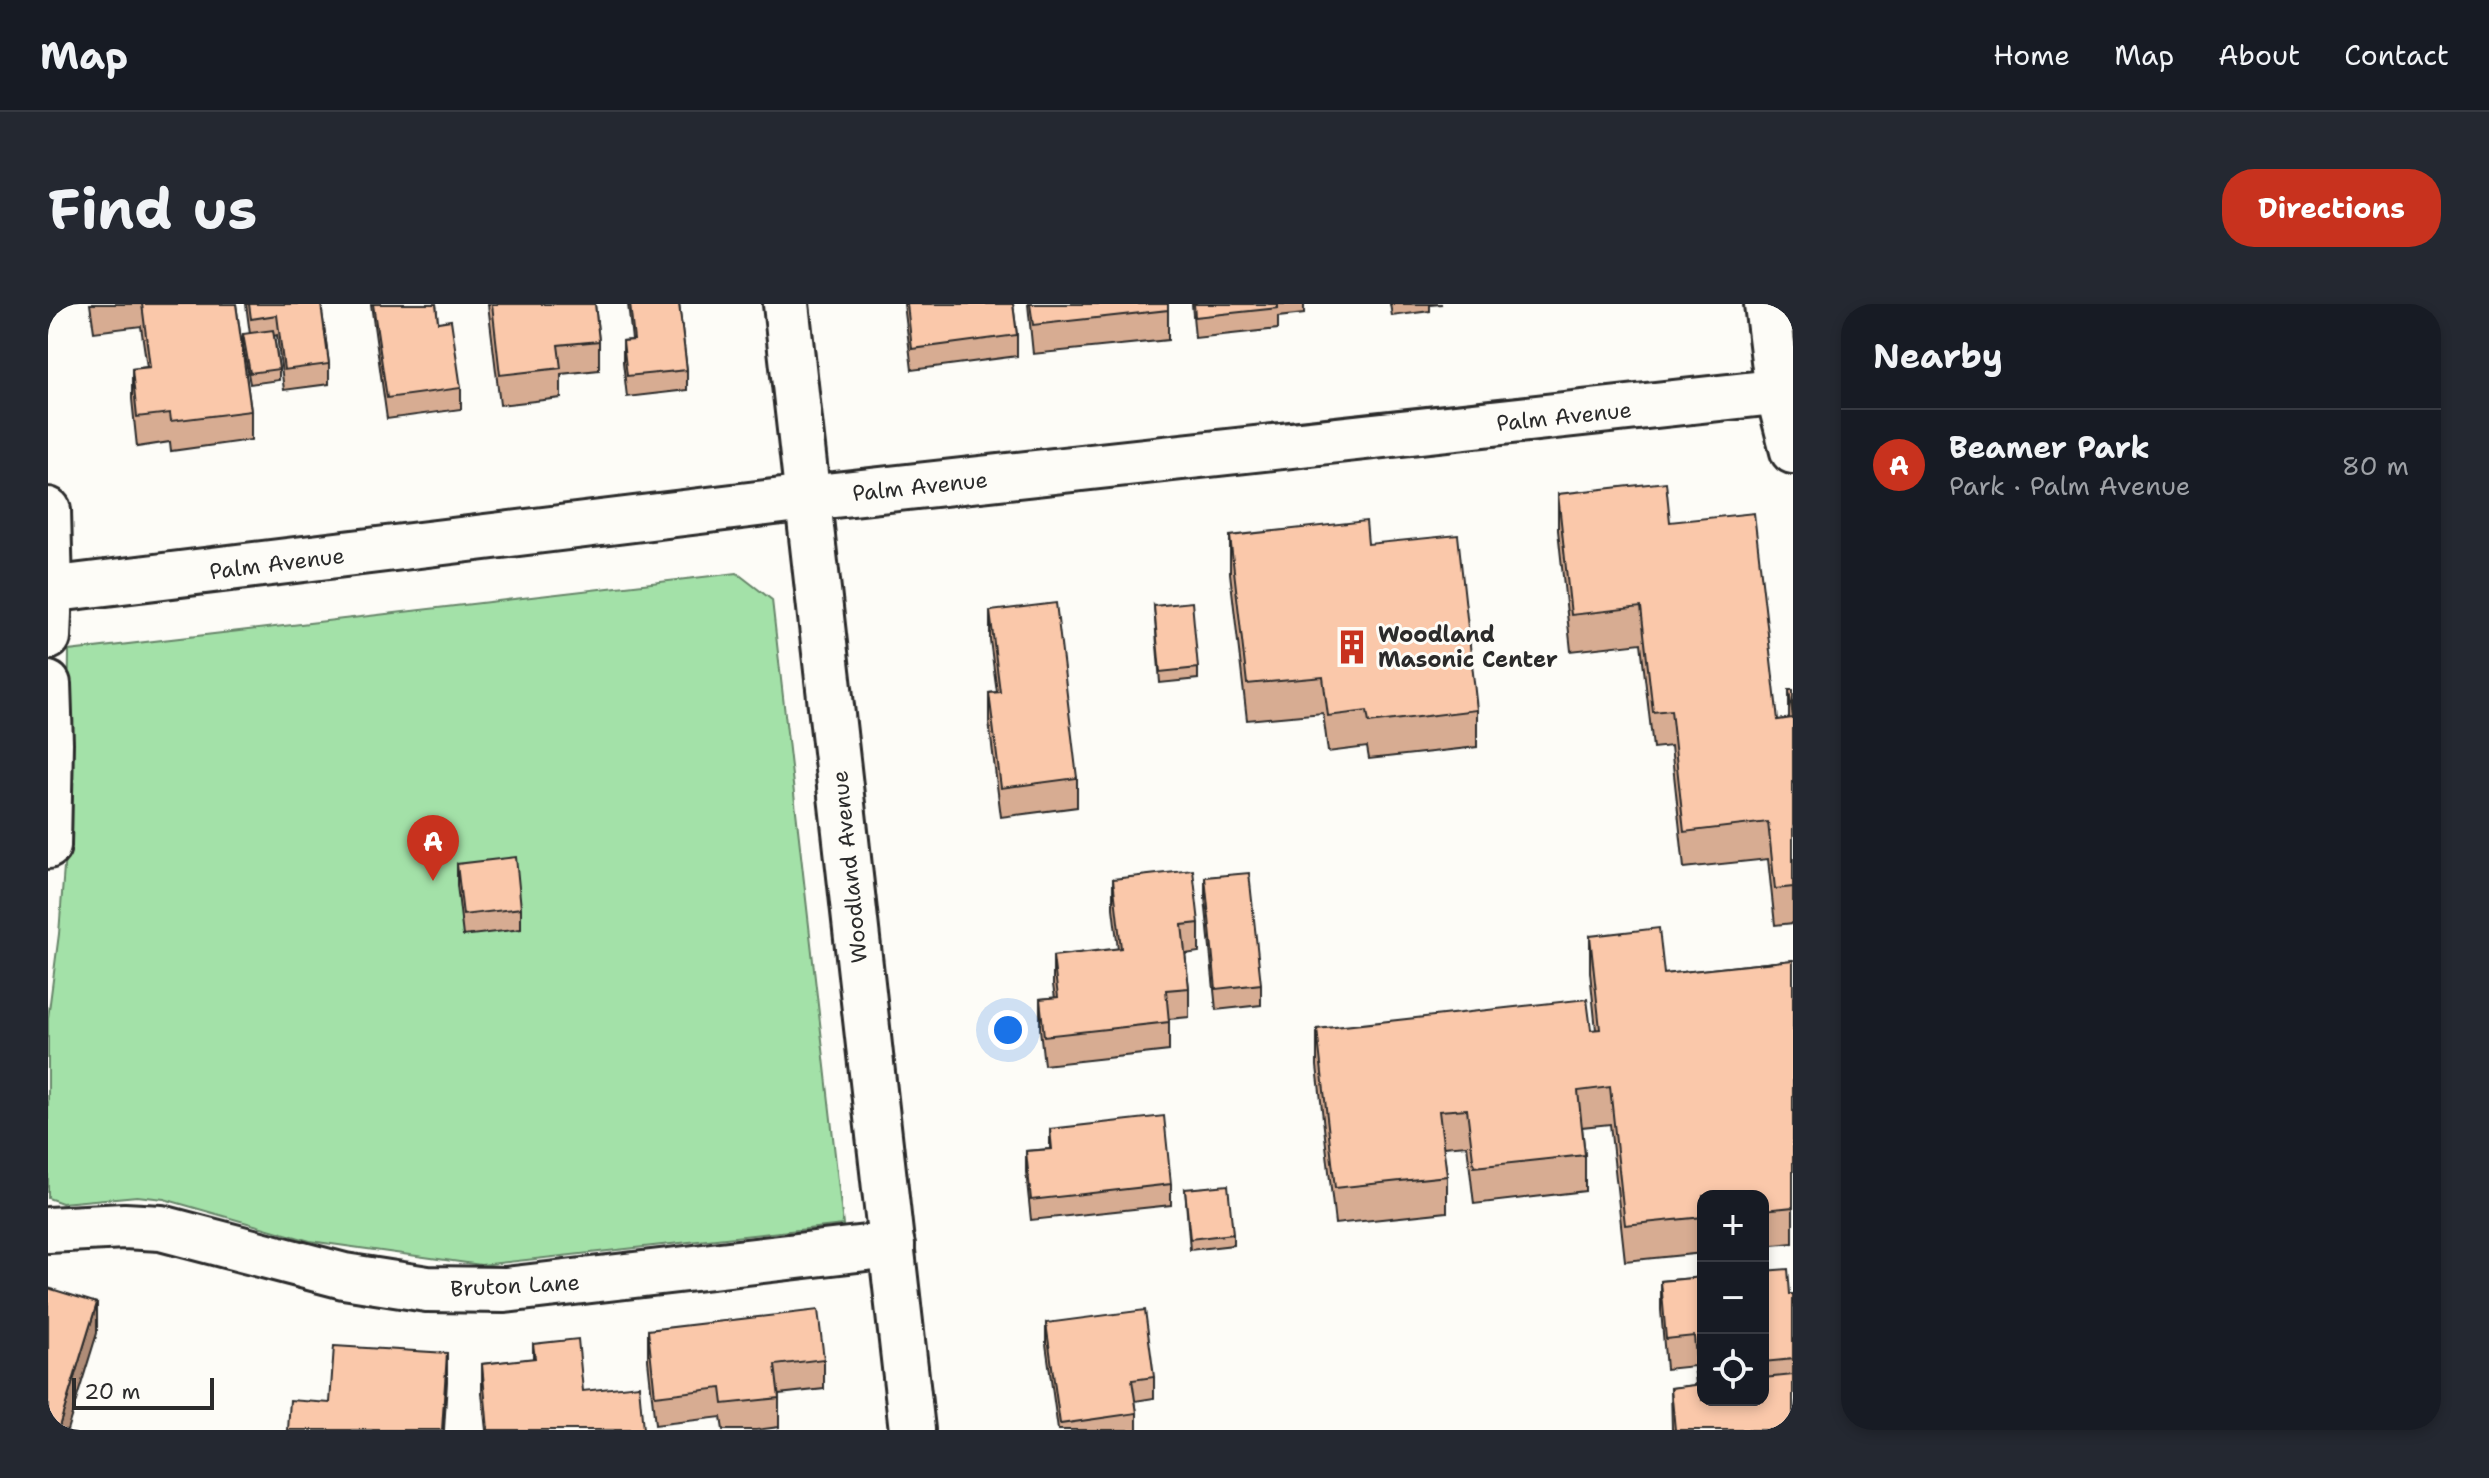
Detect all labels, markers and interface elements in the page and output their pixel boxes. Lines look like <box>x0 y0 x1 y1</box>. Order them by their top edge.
text: Map <box>40 30 128 81</box>
text: Home <box>1993 36 2070 74</box>
text: Map <box>2114 36 2174 74</box>
text: About <box>2218 36 2300 74</box>
text: Contact <box>2344 36 2449 74</box>
button: Directions <box>2222 169 2441 247</box>
text: Find us <box>48 171 257 246</box>
text: Nearby <box>1873 333 2003 379</box>
street label: Palm Avenue <box>1495 395 1633 438</box>
text: Beamer Park <box>1949 427 2150 468</box>
text: A <box>1889 448 1909 483</box>
text: 80 m <box>2342 448 2409 483</box>
street label: Palm Avenue <box>851 465 989 508</box>
text: Park · Palm Avenue <box>1949 468 2191 503</box>
street label: Palm Avenue <box>208 541 346 586</box>
place label: Woodland Masonic Center <box>1378 620 1558 674</box>
building icon: Woodland Masonic Center <box>1333 628 1371 666</box>
street label: Woodland Avenue <box>825 769 874 965</box>
pin: A <box>407 815 459 881</box>
your location <box>988 1010 1028 1050</box>
map controls <box>1697 1190 1769 1406</box>
button: + <box>1697 1190 1769 1262</box>
button: − <box>1697 1262 1769 1334</box>
street label: Bruton Lane <box>449 1268 581 1303</box>
button: locate <box>1697 1334 1769 1406</box>
scale bar <box>72 1374 214 1410</box>
text: 20 m <box>84 1377 141 1406</box>

